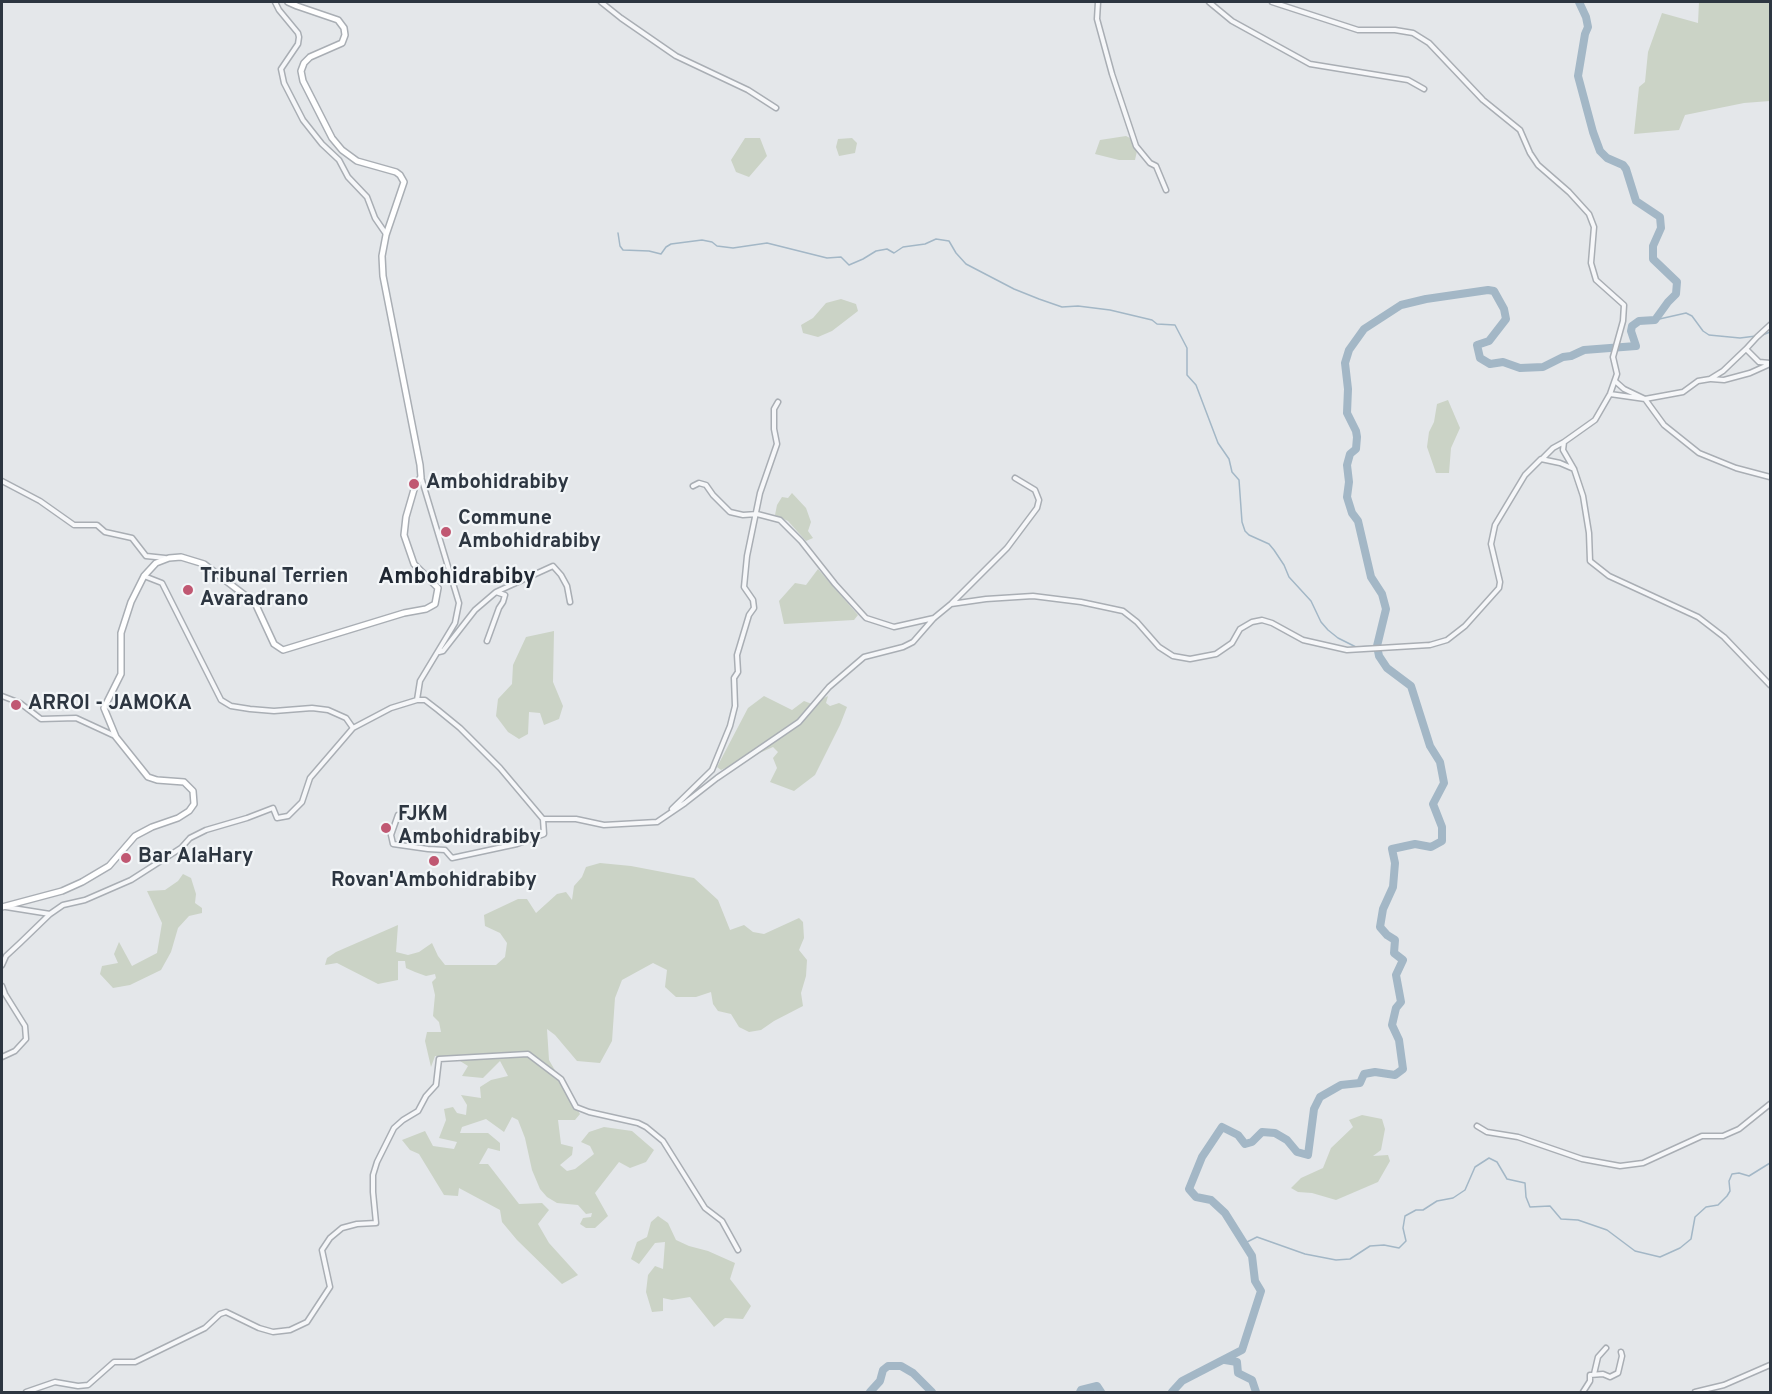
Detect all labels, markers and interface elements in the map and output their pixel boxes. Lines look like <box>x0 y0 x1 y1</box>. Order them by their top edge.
place label: Ambohidrabiby <box>426 472 569 496</box>
marker: Ambohidrabiby <box>407 477 421 491</box>
place label: Commune Ambohidrabiby <box>458 508 601 555</box>
marker: Commune Ambohidrabiby <box>439 525 453 539</box>
place label: Tribunal Terrien Avaradrano <box>200 566 348 613</box>
district label: Ambohidrabiby <box>378 566 536 592</box>
marker: Tribunal Terrien Avaradrano <box>181 583 195 597</box>
place label: ARROI - JAMOKA <box>28 693 192 717</box>
marker: ARROI - JAMOKA <box>9 698 23 712</box>
place label: FJKM Ambohidrabiby <box>398 804 541 851</box>
marker: FJKM Ambohidrabiby <box>379 821 393 835</box>
place label: Bar AlaHary <box>138 846 253 870</box>
marker: Bar AlaHary <box>119 851 133 865</box>
marker: Rovan'Ambohidrabiby <box>427 854 441 868</box>
place label: Rovan'Ambohidrabiby <box>331 870 537 894</box>

